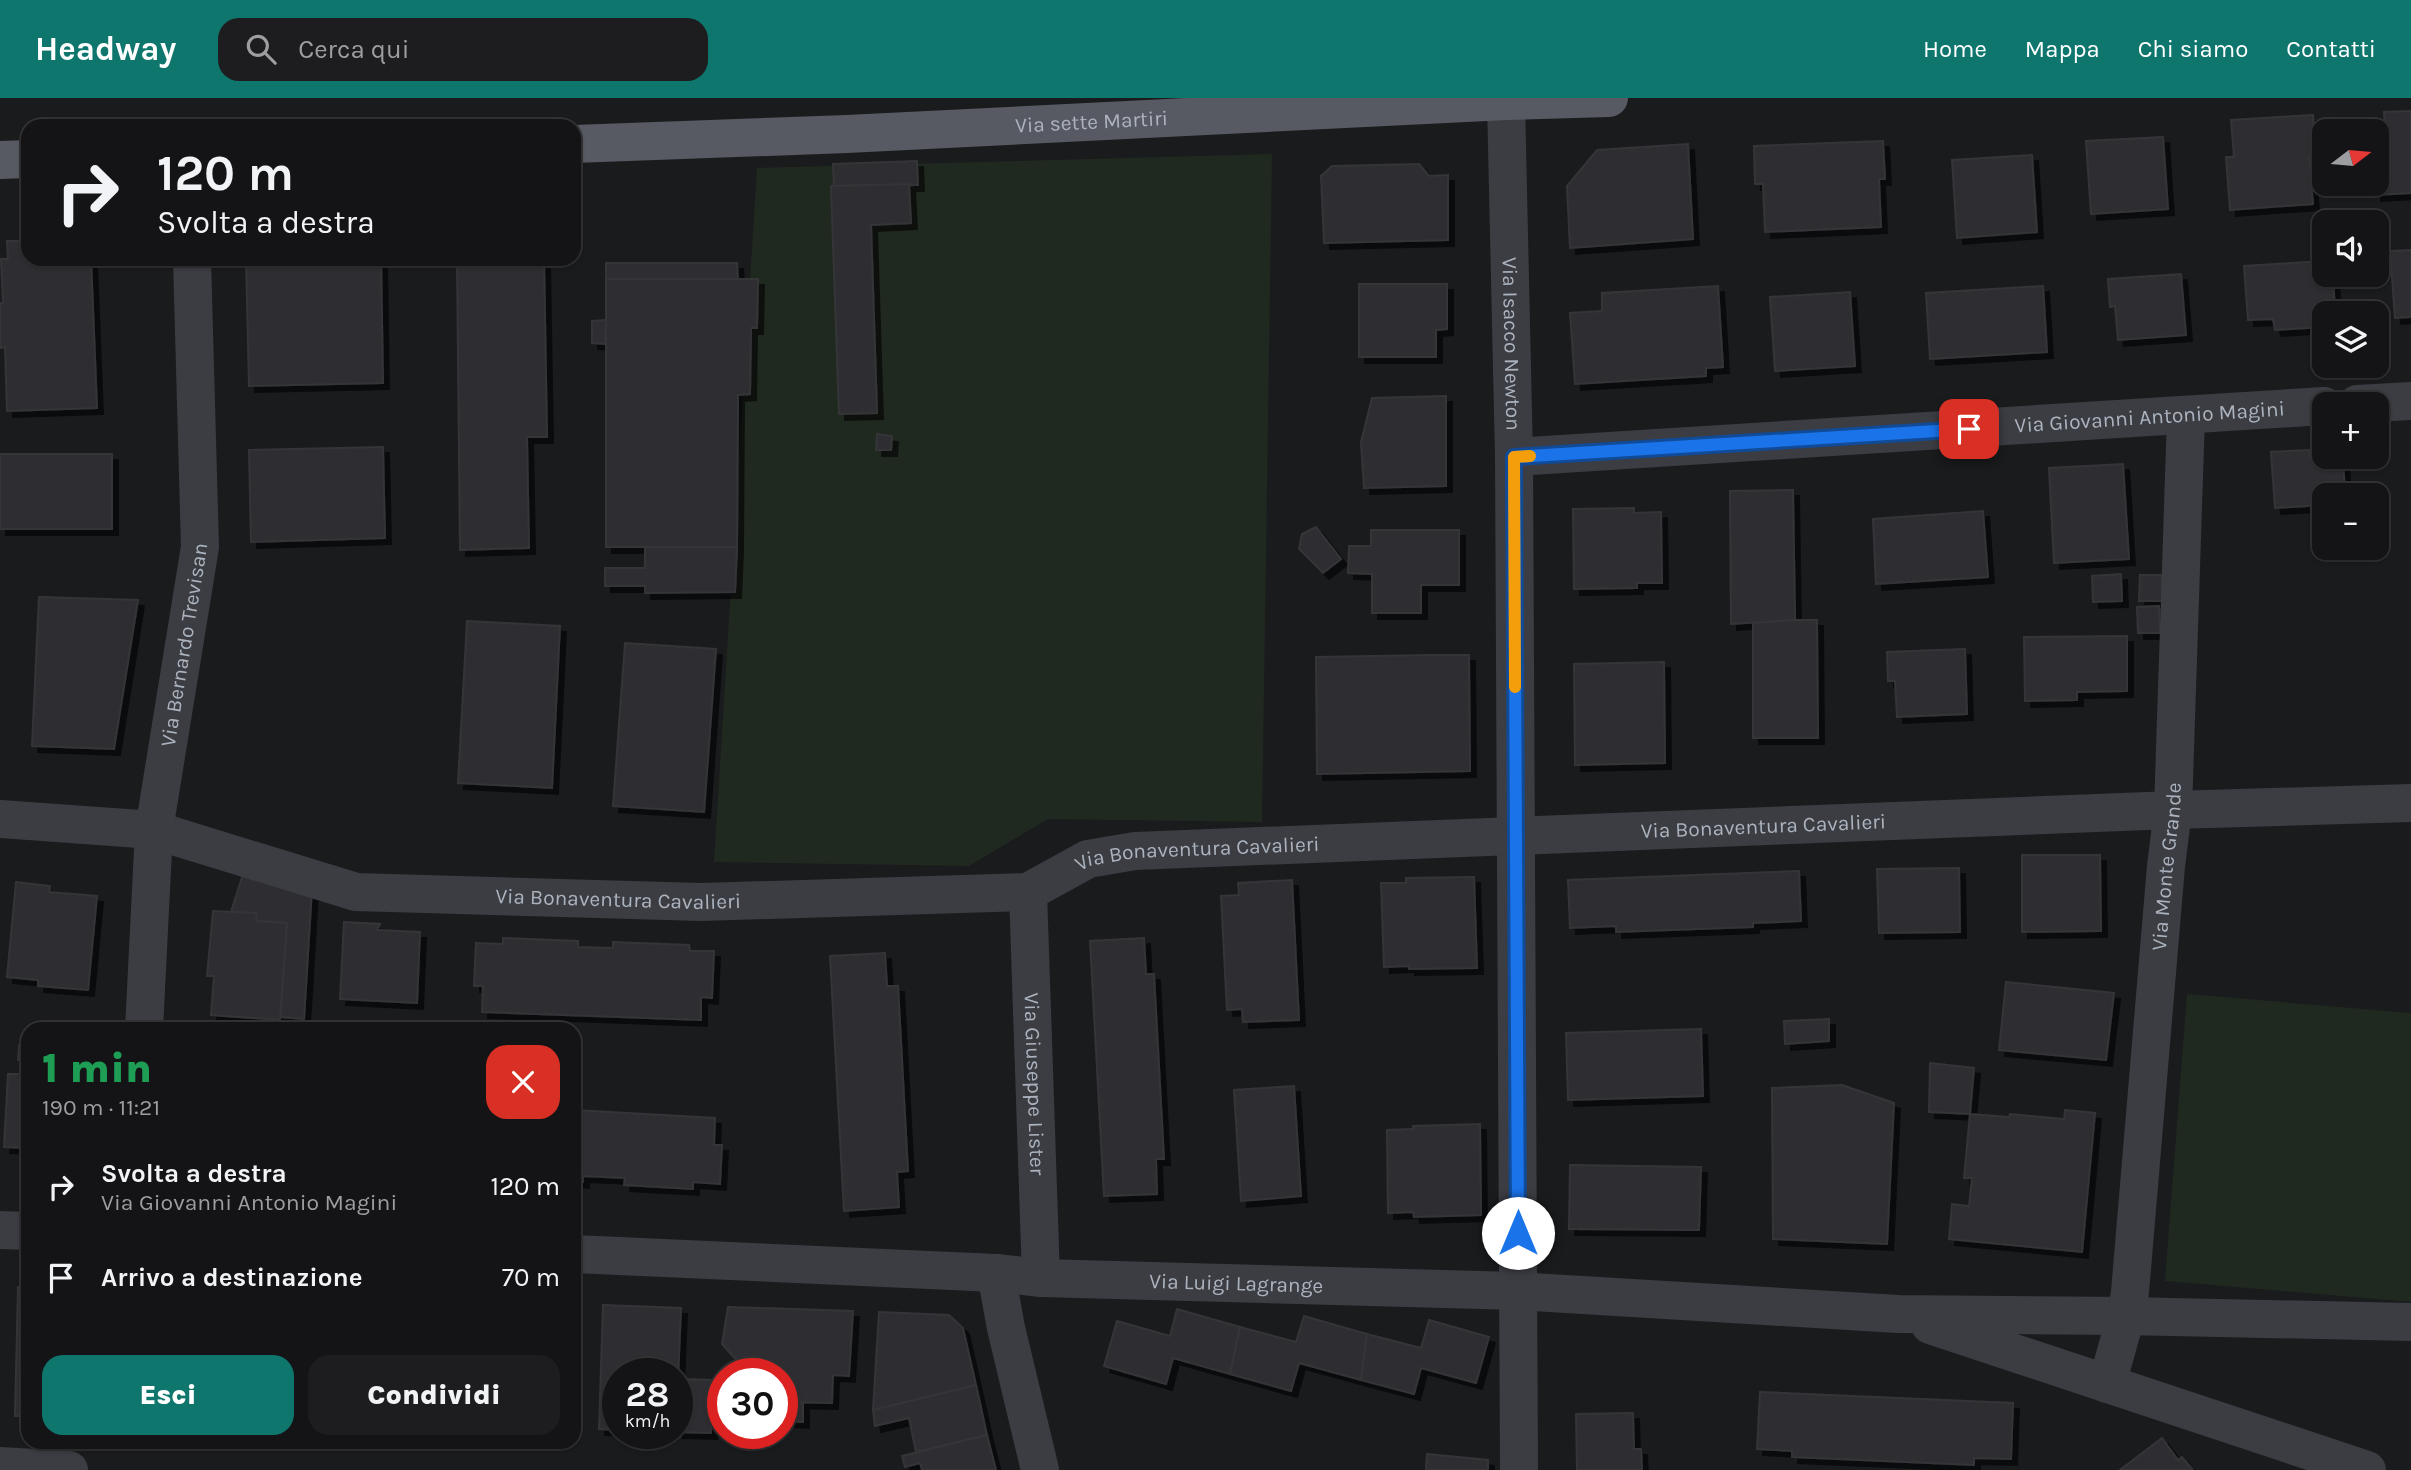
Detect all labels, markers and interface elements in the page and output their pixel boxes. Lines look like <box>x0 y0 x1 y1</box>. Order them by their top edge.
search box <box>218 18 708 81</box>
text: Headway <box>35 30 176 68</box>
icon: search <box>242 30 280 68</box>
text: Cerca qui <box>298 34 410 65</box>
text: Home <box>1923 35 1987 63</box>
text: Mappa <box>2025 35 2100 63</box>
text: Chi siamo <box>2138 35 2248 63</box>
text: Contatti <box>2286 35 2376 63</box>
street label: Via sette Martiri <box>1014 106 1169 138</box>
north arrow <box>2312 119 2389 196</box>
map controls <box>2312 119 2389 560</box>
text: 120 m <box>157 145 294 202</box>
icon: right <box>42 147 133 238</box>
text: Svolta a destra <box>157 204 375 241</box>
button: sound <box>2312 210 2389 287</box>
street label: Via Isacco Newton <box>1498 257 1525 431</box>
button: layers <box>2312 301 2389 378</box>
button: + <box>2312 392 2389 469</box>
street label: Via Giovanni Antonio Magini <box>2014 396 2286 437</box>
pin <box>1939 399 1999 459</box>
icon: arrive <box>1950 410 1988 448</box>
button: − <box>2312 483 2389 560</box>
street label: Via Bernardo Trevisan <box>156 541 213 748</box>
street label: Via Monte Grande <box>2147 782 2186 952</box>
street label: Via Bonaventura Cavalieri <box>1640 809 1887 843</box>
street label: Via Bonaventura Cavalieri <box>1071 832 1320 876</box>
street label: Via Bonaventura Cavalieri <box>495 884 741 914</box>
street label: Via Giuseppe Lister <box>1019 992 1050 1176</box>
text: 1 min <box>42 1043 152 1093</box>
button: close <box>486 1045 560 1119</box>
text: 190 m · 11:21 <box>42 1094 160 1121</box>
text: Svolta a destra <box>101 1158 287 1189</box>
icon: right <box>42 1168 80 1206</box>
text: 120 m <box>490 1171 560 1202</box>
text: Via Giovanni Antonio Magini <box>101 1189 397 1216</box>
position arrow <box>1481 1196 1555 1270</box>
icon: arrive <box>42 1259 80 1297</box>
text: Arrivo a destinazione <box>101 1262 363 1293</box>
text: 70 m <box>502 1262 560 1293</box>
street label: Via Luigi Lagrange <box>1149 1269 1324 1298</box>
button: Esci <box>42 1355 294 1435</box>
button: Condividi <box>308 1355 560 1435</box>
speed limit sign: 30 <box>707 1358 798 1449</box>
text: 28 <box>626 1374 669 1415</box>
text: km/h <box>625 1410 670 1432</box>

